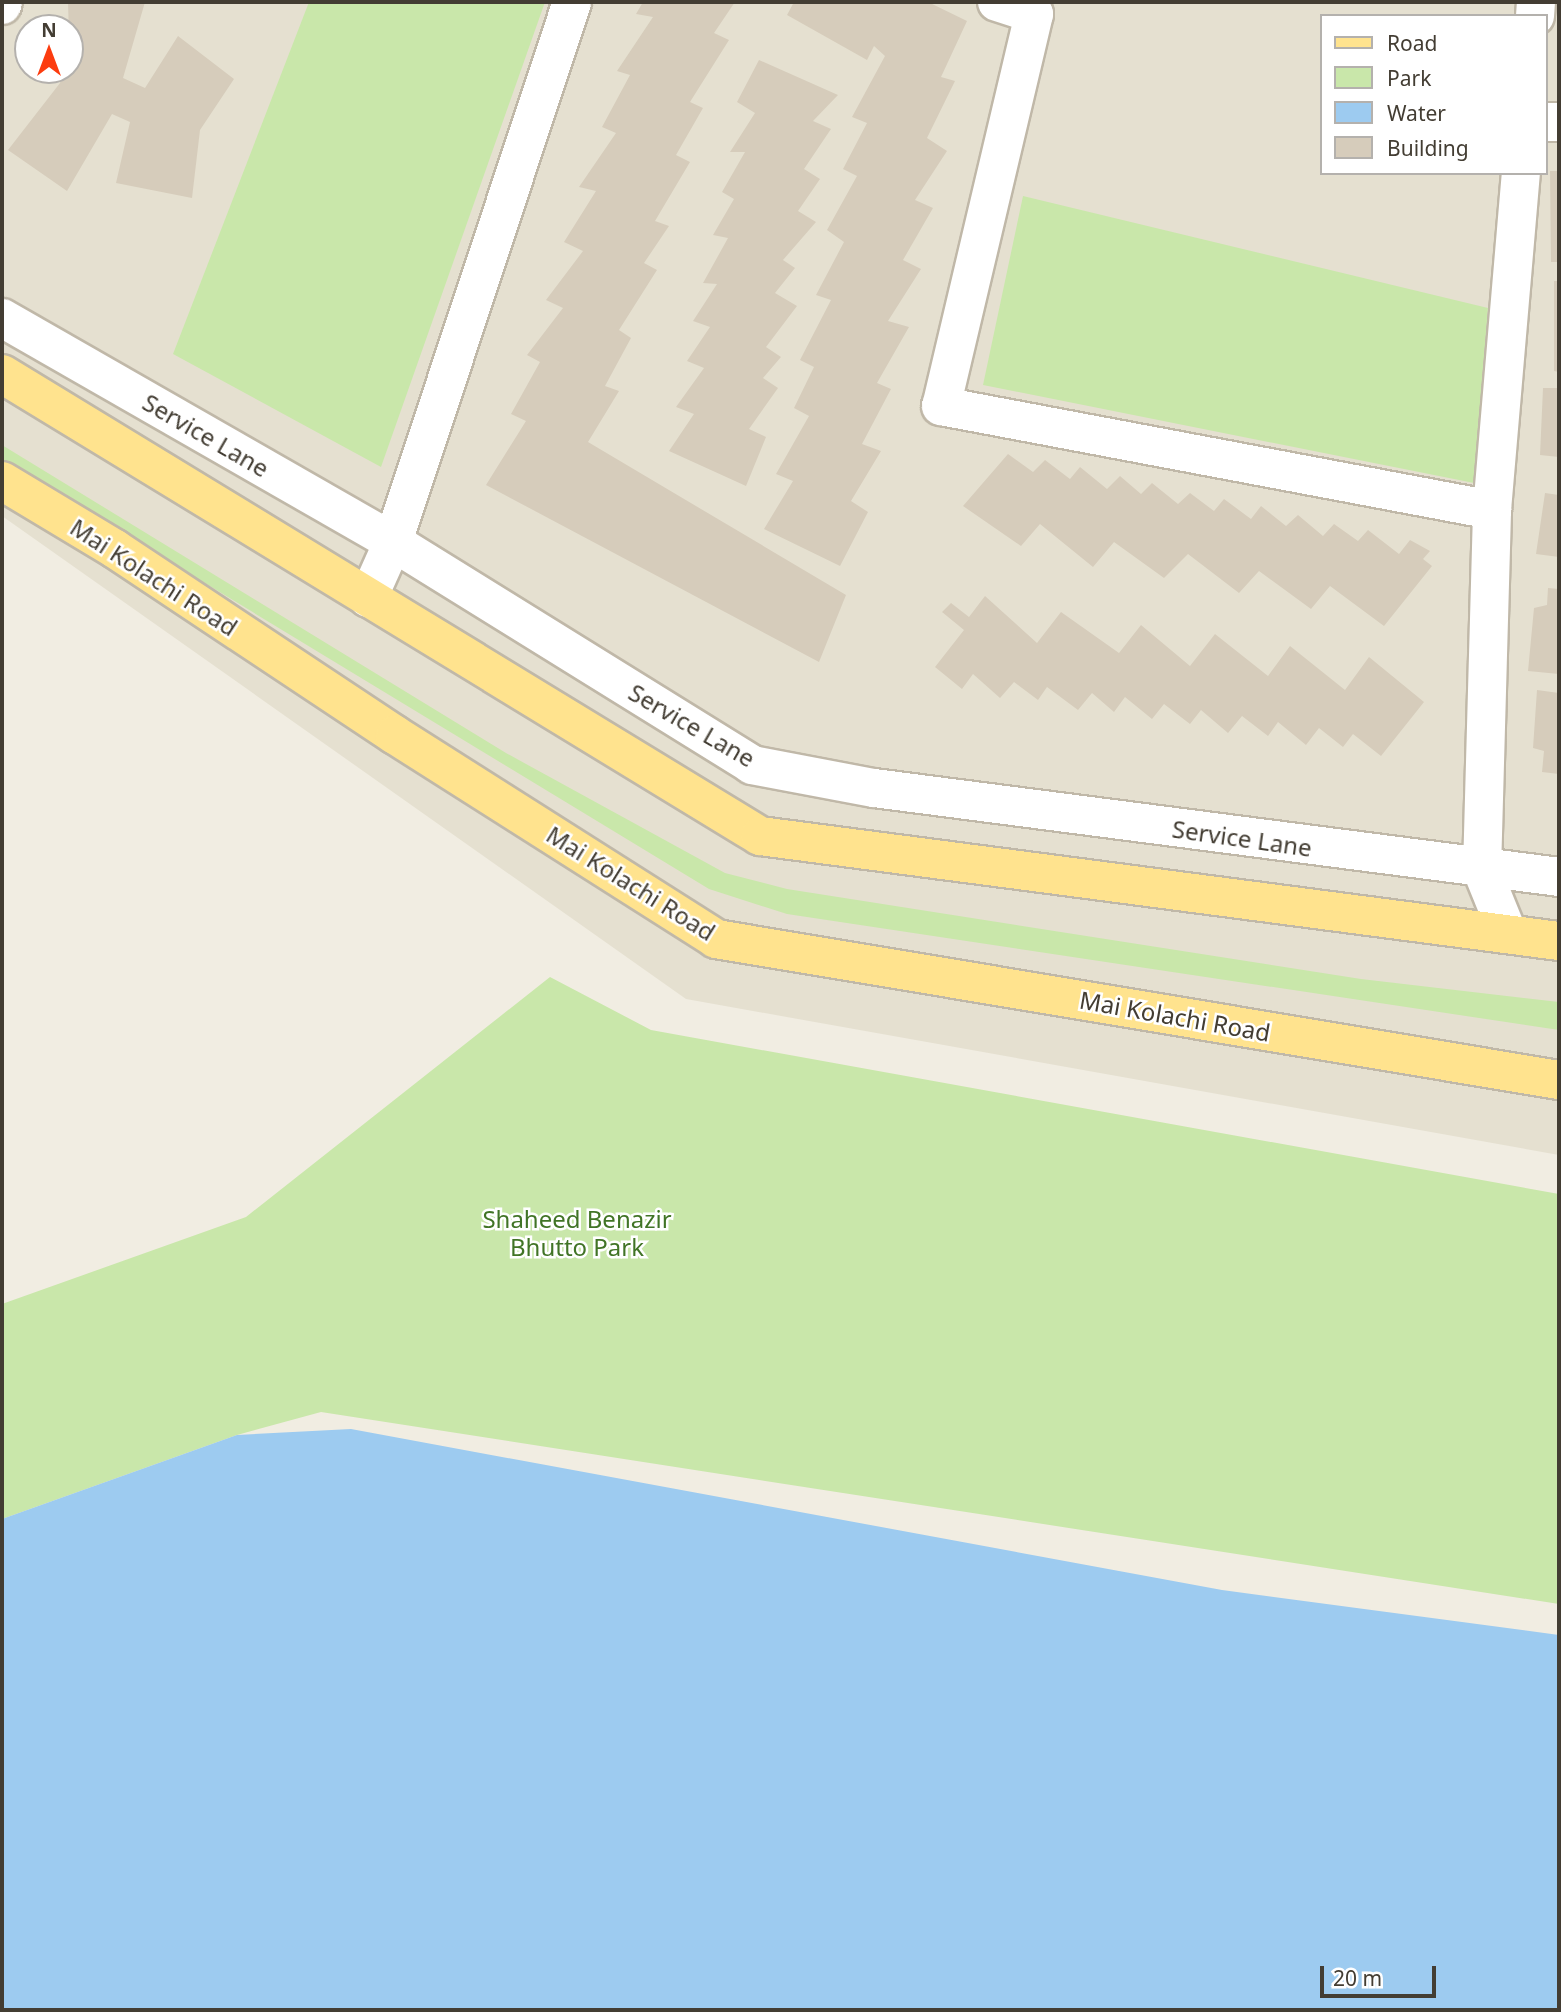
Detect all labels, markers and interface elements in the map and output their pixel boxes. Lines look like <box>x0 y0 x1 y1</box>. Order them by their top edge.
north arrow <box>14 14 84 84</box>
legend <box>1320 14 1547 175</box>
text: N <box>41 17 57 43</box>
text: Road <box>1387 29 1437 57</box>
text: Park <box>1387 64 1431 92</box>
text: Water <box>1387 99 1446 127</box>
text: Building <box>1387 134 1469 162</box>
street label: Service Lane <box>138 387 274 483</box>
street label: Mai Kolachi Road <box>65 512 243 642</box>
street label: Service Lane <box>624 677 760 773</box>
street label: Service Lane <box>1170 814 1314 862</box>
street label: Mai Kolachi Road <box>541 820 721 946</box>
street label: Mai Kolachi Road <box>1077 985 1273 1047</box>
park label: Shaheed Benazir Bhutto Park <box>482 1205 672 1261</box>
scale bar <box>1323 1952 1438 1996</box>
text: 20 m <box>1333 1964 1382 1992</box>

